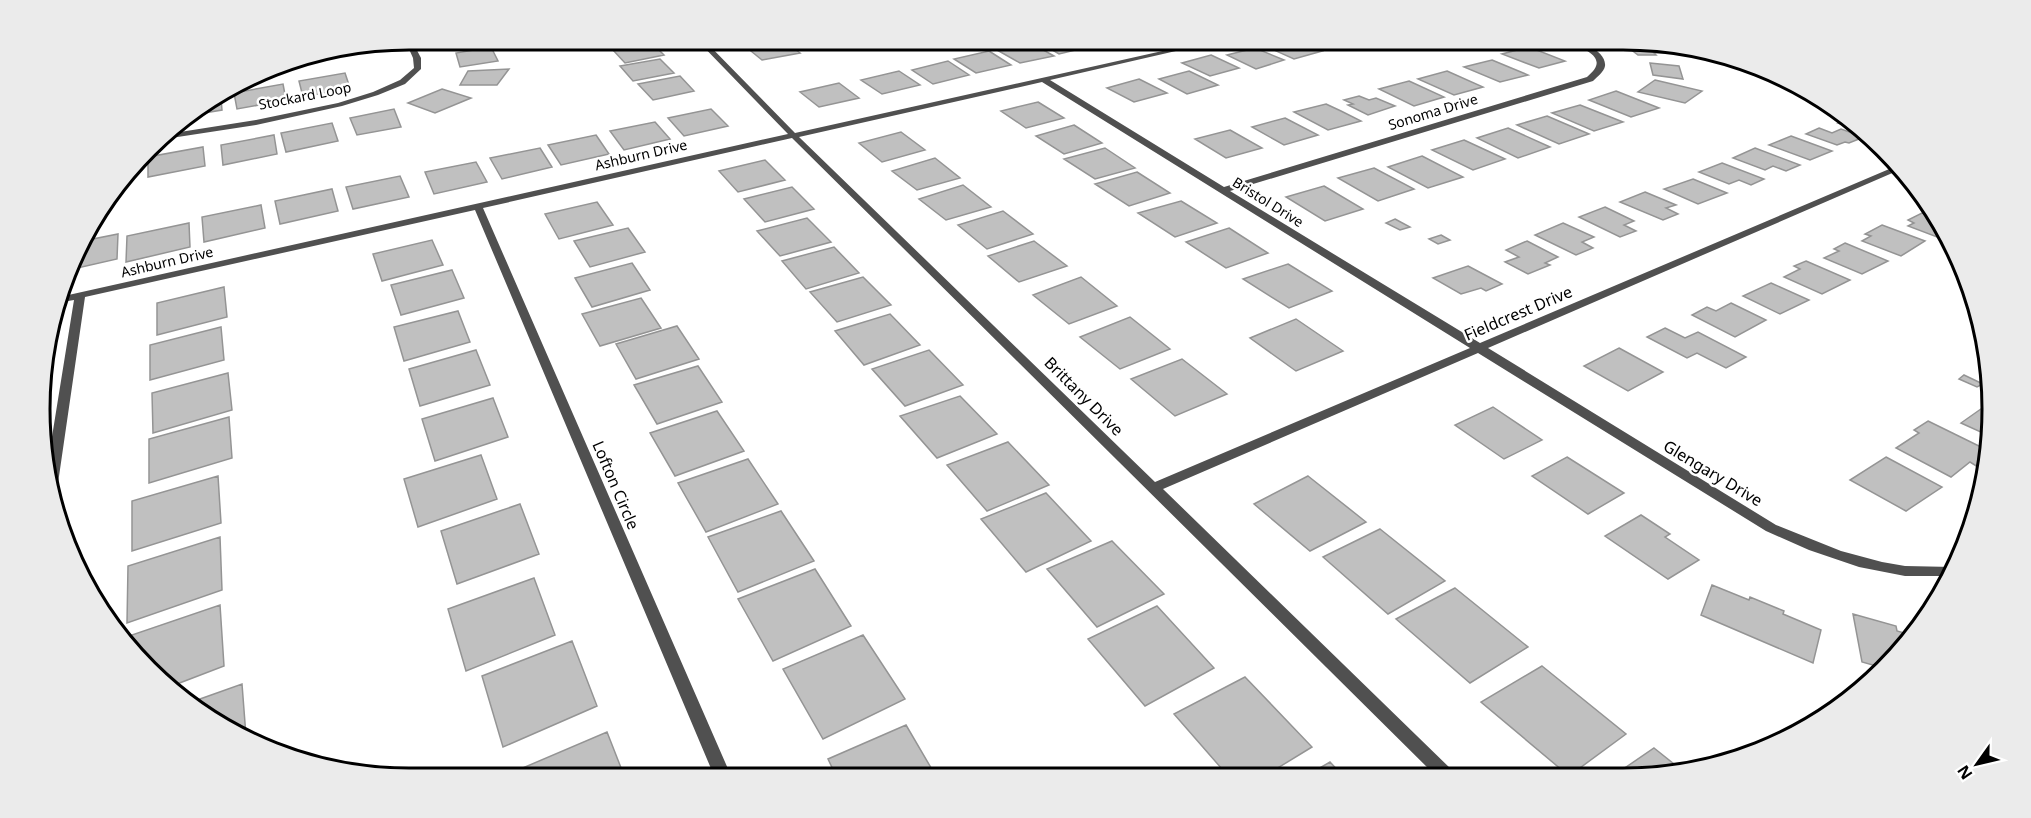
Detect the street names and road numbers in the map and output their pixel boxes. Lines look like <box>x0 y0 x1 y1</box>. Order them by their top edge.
street label: Stockard Loop <box>257 77 353 114</box>
street label: Sonoma Drive <box>1386 89 1480 134</box>
street label: Ashburn Drive <box>593 135 689 174</box>
street label: Bristol Drive <box>1229 172 1308 231</box>
street label: Ashburn Drive <box>119 242 215 281</box>
street label: Fieldcrest Drive <box>1460 280 1576 346</box>
street label: Brittany Drive <box>1040 352 1128 440</box>
street label: Glengary Drive <box>1659 435 1767 511</box>
street label: Lofton Circle <box>587 437 645 533</box>

